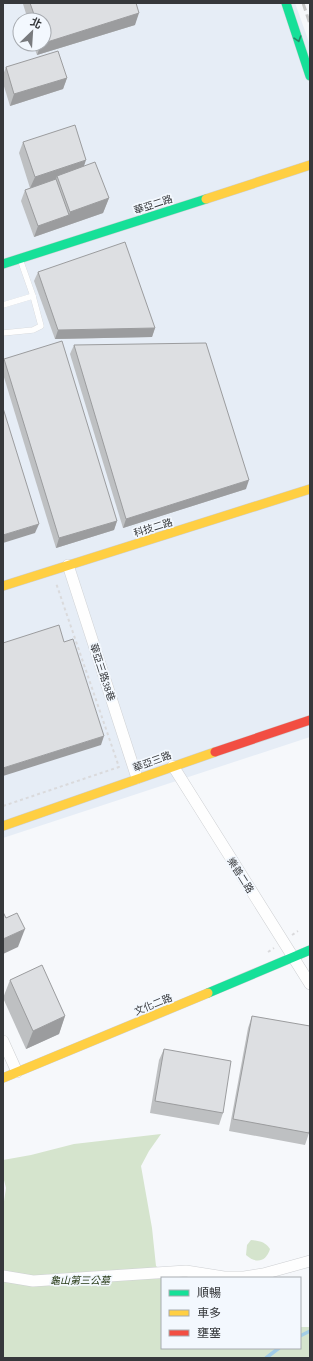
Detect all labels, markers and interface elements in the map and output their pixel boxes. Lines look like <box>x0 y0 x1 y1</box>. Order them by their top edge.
north arrow <box>12 12 52 52</box>
text: 北 <box>28 14 44 33</box>
one-way arrow <box>293 36 302 43</box>
street label: 華亞二路 <box>132 192 174 217</box>
street label: 科技二路 <box>132 515 174 540</box>
street label: 華亞三路38巷 <box>87 642 118 703</box>
street label: 華亞三路 <box>131 749 173 774</box>
street label: 樂善二路 <box>224 855 257 896</box>
street label: 文化二路 <box>132 991 174 1018</box>
park label: 龜山第三公墓 <box>50 1274 112 1287</box>
legend <box>161 1277 301 1349</box>
text: 順暢 <box>197 1285 221 1301</box>
text: 車多 <box>197 1305 221 1321</box>
text: 壅塞 <box>197 1325 221 1341</box>

